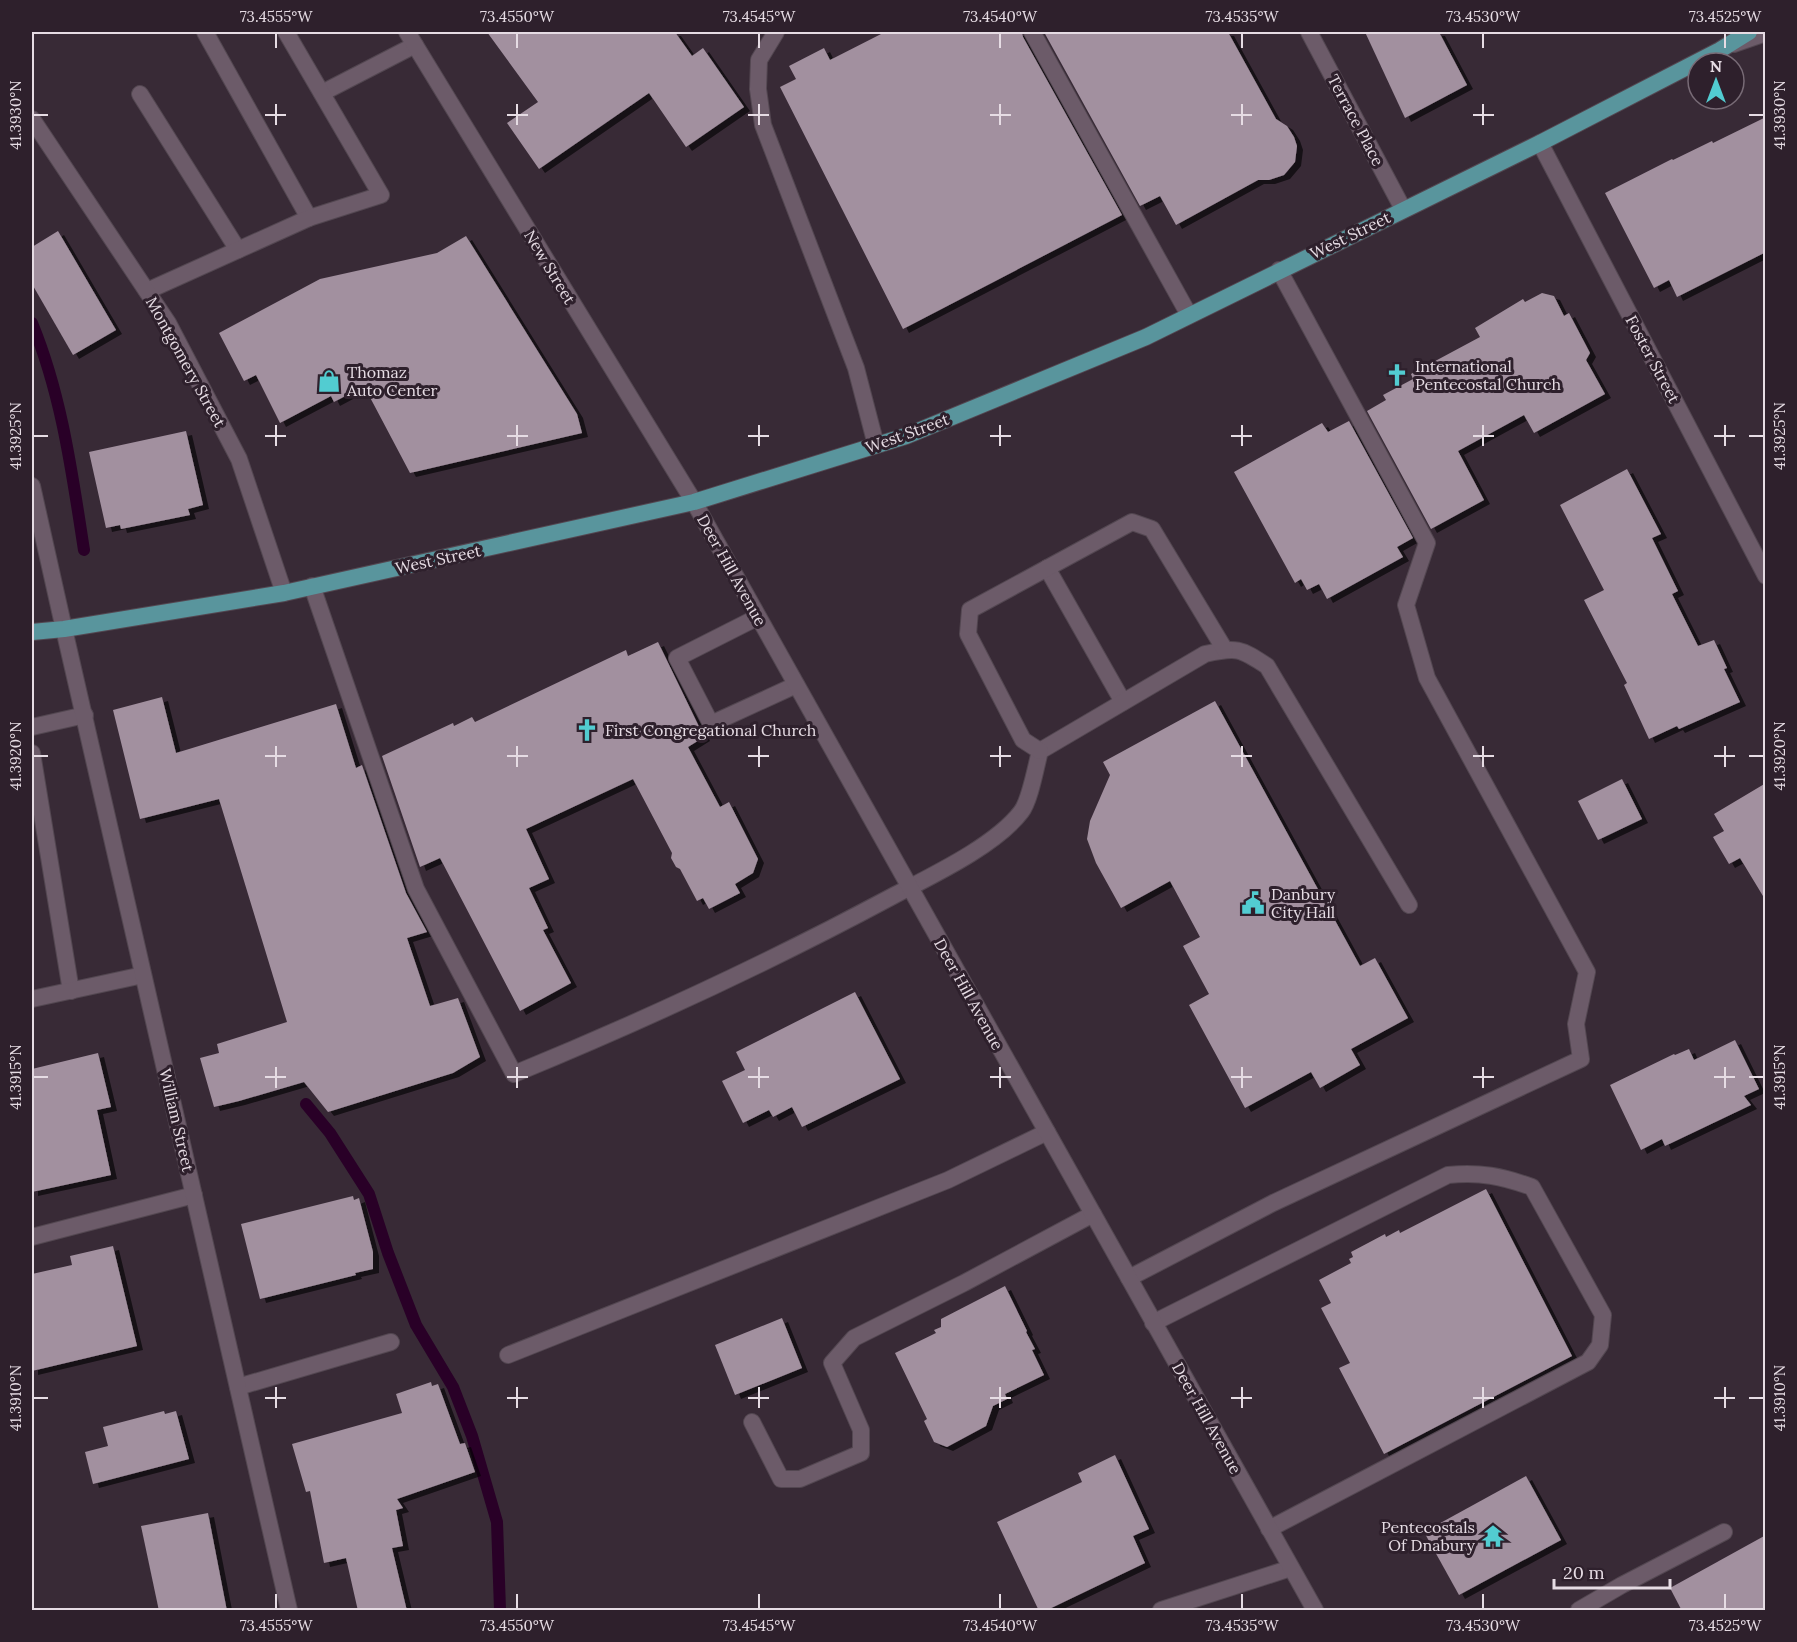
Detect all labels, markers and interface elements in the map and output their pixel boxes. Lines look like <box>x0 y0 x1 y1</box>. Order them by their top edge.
text: 73.4555°W <box>240 7 313 26</box>
text: 73.4550°W <box>480 7 555 26</box>
text: 73.4545°W <box>723 7 796 26</box>
text: 73.4540°W <box>963 7 1038 26</box>
text: 73.4535°W <box>1206 7 1279 26</box>
text: 73.4530°W <box>1446 7 1521 26</box>
text: 73.4525°W <box>1689 7 1762 26</box>
north arrow <box>1686 51 1746 111</box>
text: N <box>1710 56 1722 76</box>
street label: Terrace Place <box>1324 71 1389 169</box>
text: 41.3930°N <box>6 80 25 150</box>
text: 41.3930°N <box>1770 80 1789 150</box>
street label: West Street <box>1306 207 1394 263</box>
street label: New Street <box>520 226 580 308</box>
street label: Montgomery Street <box>142 293 231 431</box>
street label: Foster Street <box>1621 312 1685 407</box>
place label: International Pentecostal Church <box>1415 356 1561 394</box>
place label: Thomaz Auto Center <box>346 362 438 400</box>
church icon: International Pentecostal Church <box>1384 362 1410 388</box>
shop icon: Thomaz Auto Center <box>316 368 342 394</box>
text: 41.3925°N <box>6 402 25 470</box>
text: 41.3925°N <box>1770 402 1789 470</box>
street label: West Street <box>863 408 952 457</box>
street label: Deer Hill Avenue <box>693 511 771 630</box>
street label: West Street <box>393 540 483 578</box>
church icon: First Congregational Church <box>574 717 600 743</box>
place label: First Congregational Church <box>605 720 817 740</box>
text: 41.3920°N <box>6 721 25 791</box>
text: 41.3920°N <box>1770 721 1789 791</box>
place label: Danbury City Hall <box>1271 884 1336 922</box>
public building icon: Danbury City Hall <box>1240 890 1266 916</box>
street label: Deer Hill Avenue <box>930 935 1008 1054</box>
text: 41.3915°N <box>6 1044 25 1110</box>
text: 41.3915°N <box>1770 1044 1789 1110</box>
street label: William Street <box>155 1066 199 1174</box>
street label: Deer Hill Avenue <box>1168 1359 1246 1478</box>
text: 41.3910°N <box>6 1365 25 1431</box>
text: 41.3910°N <box>1770 1365 1789 1431</box>
place label: Pentecostals Of Dnabury <box>1381 1517 1476 1555</box>
temple icon: Pentecostals Of Dnabury <box>1480 1523 1506 1549</box>
scale bar <box>1554 1552 1670 1590</box>
text: 20 m <box>1563 1561 1605 1584</box>
text: 73.4555°W <box>240 1616 313 1635</box>
text: 73.4550°W <box>480 1616 555 1635</box>
text: 73.4545°W <box>723 1616 796 1635</box>
text: 73.4540°W <box>963 1616 1038 1635</box>
text: 73.4535°W <box>1206 1616 1279 1635</box>
text: 73.4530°W <box>1446 1616 1521 1635</box>
text: 73.4525°W <box>1689 1616 1762 1635</box>

